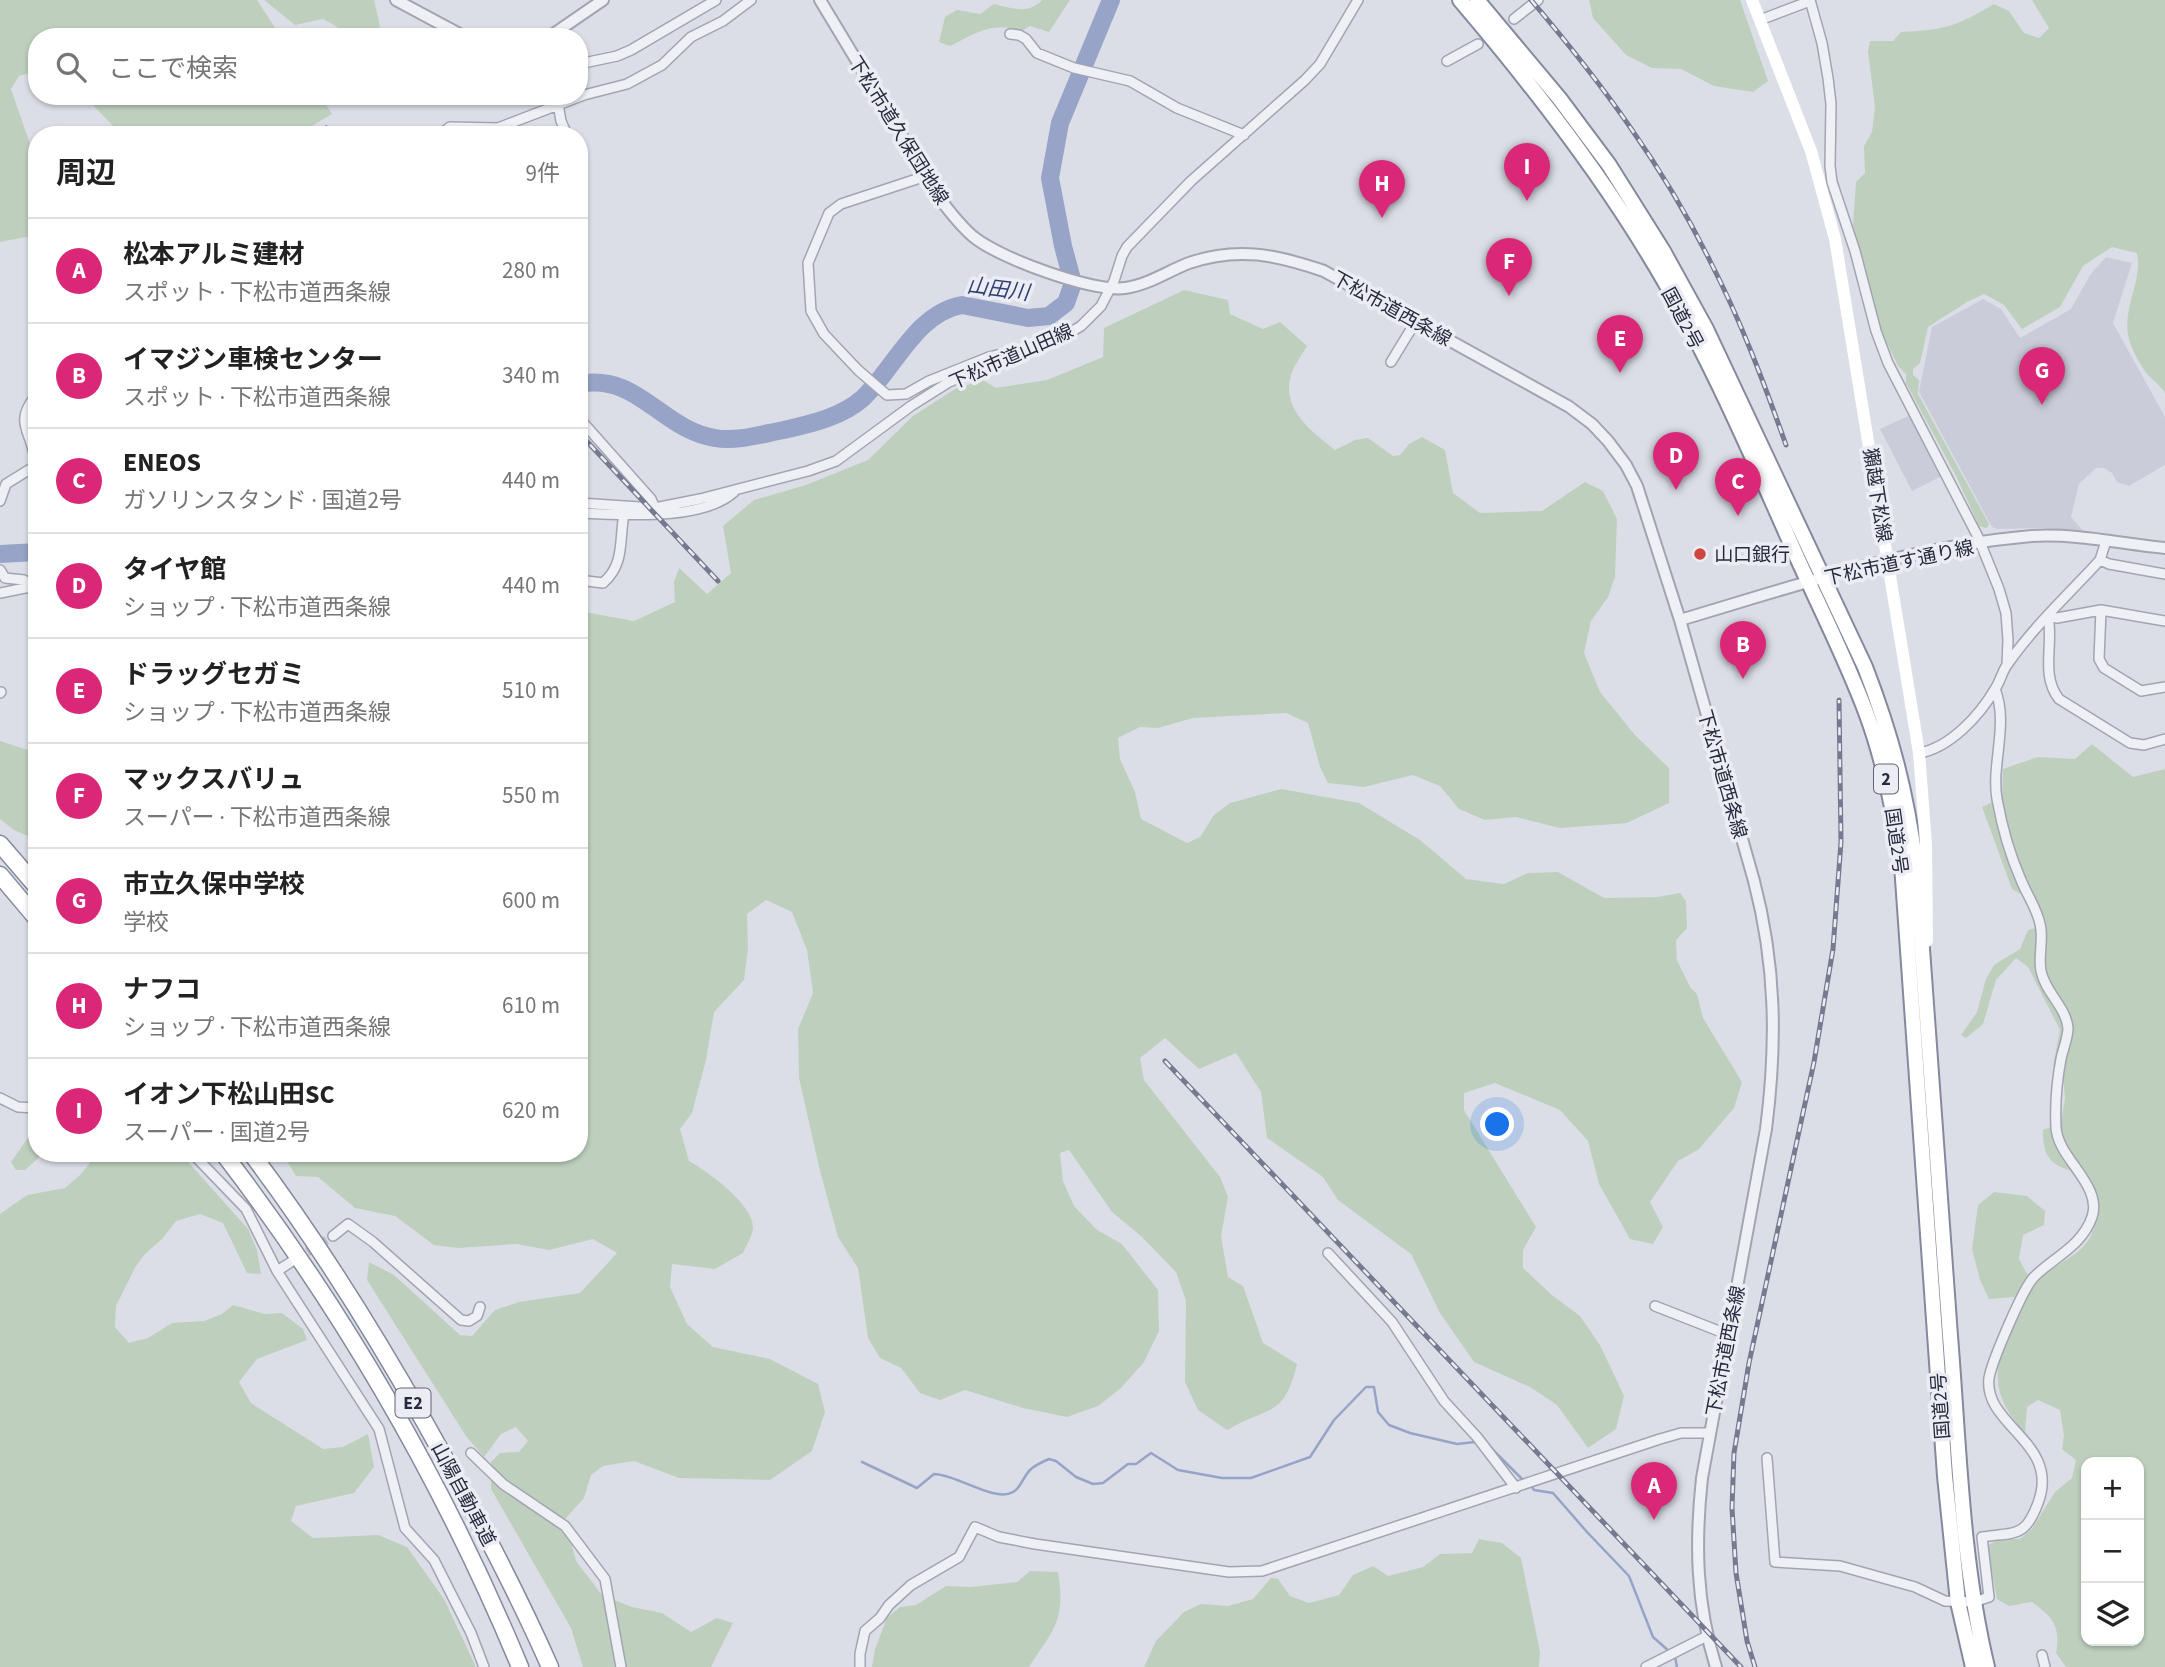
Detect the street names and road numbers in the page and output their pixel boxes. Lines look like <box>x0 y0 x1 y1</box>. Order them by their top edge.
street label: 下松市道久保団地線 <box>841 51 954 210</box>
street label: 下松市道西条線 <box>1327 265 1456 353</box>
street label: 国道2号 <box>1654 283 1709 354</box>
street label: 下松市道山田線 <box>945 318 1078 397</box>
street label: 獺越下松線 <box>1856 446 1897 544</box>
street label: 下松市道す通り線 <box>1822 534 1976 592</box>
street label: 下松市道西条線 <box>1690 707 1753 842</box>
road number: 2 <box>1874 764 1898 794</box>
street label: 国道2号 <box>1878 806 1914 876</box>
street label: 下松市道西条線 <box>1701 1283 1752 1419</box>
street label: 国道2号 <box>1926 1372 1957 1440</box>
road number: E2 <box>396 1388 430 1418</box>
street label: 山陽自動車道 <box>424 1438 501 1551</box>

